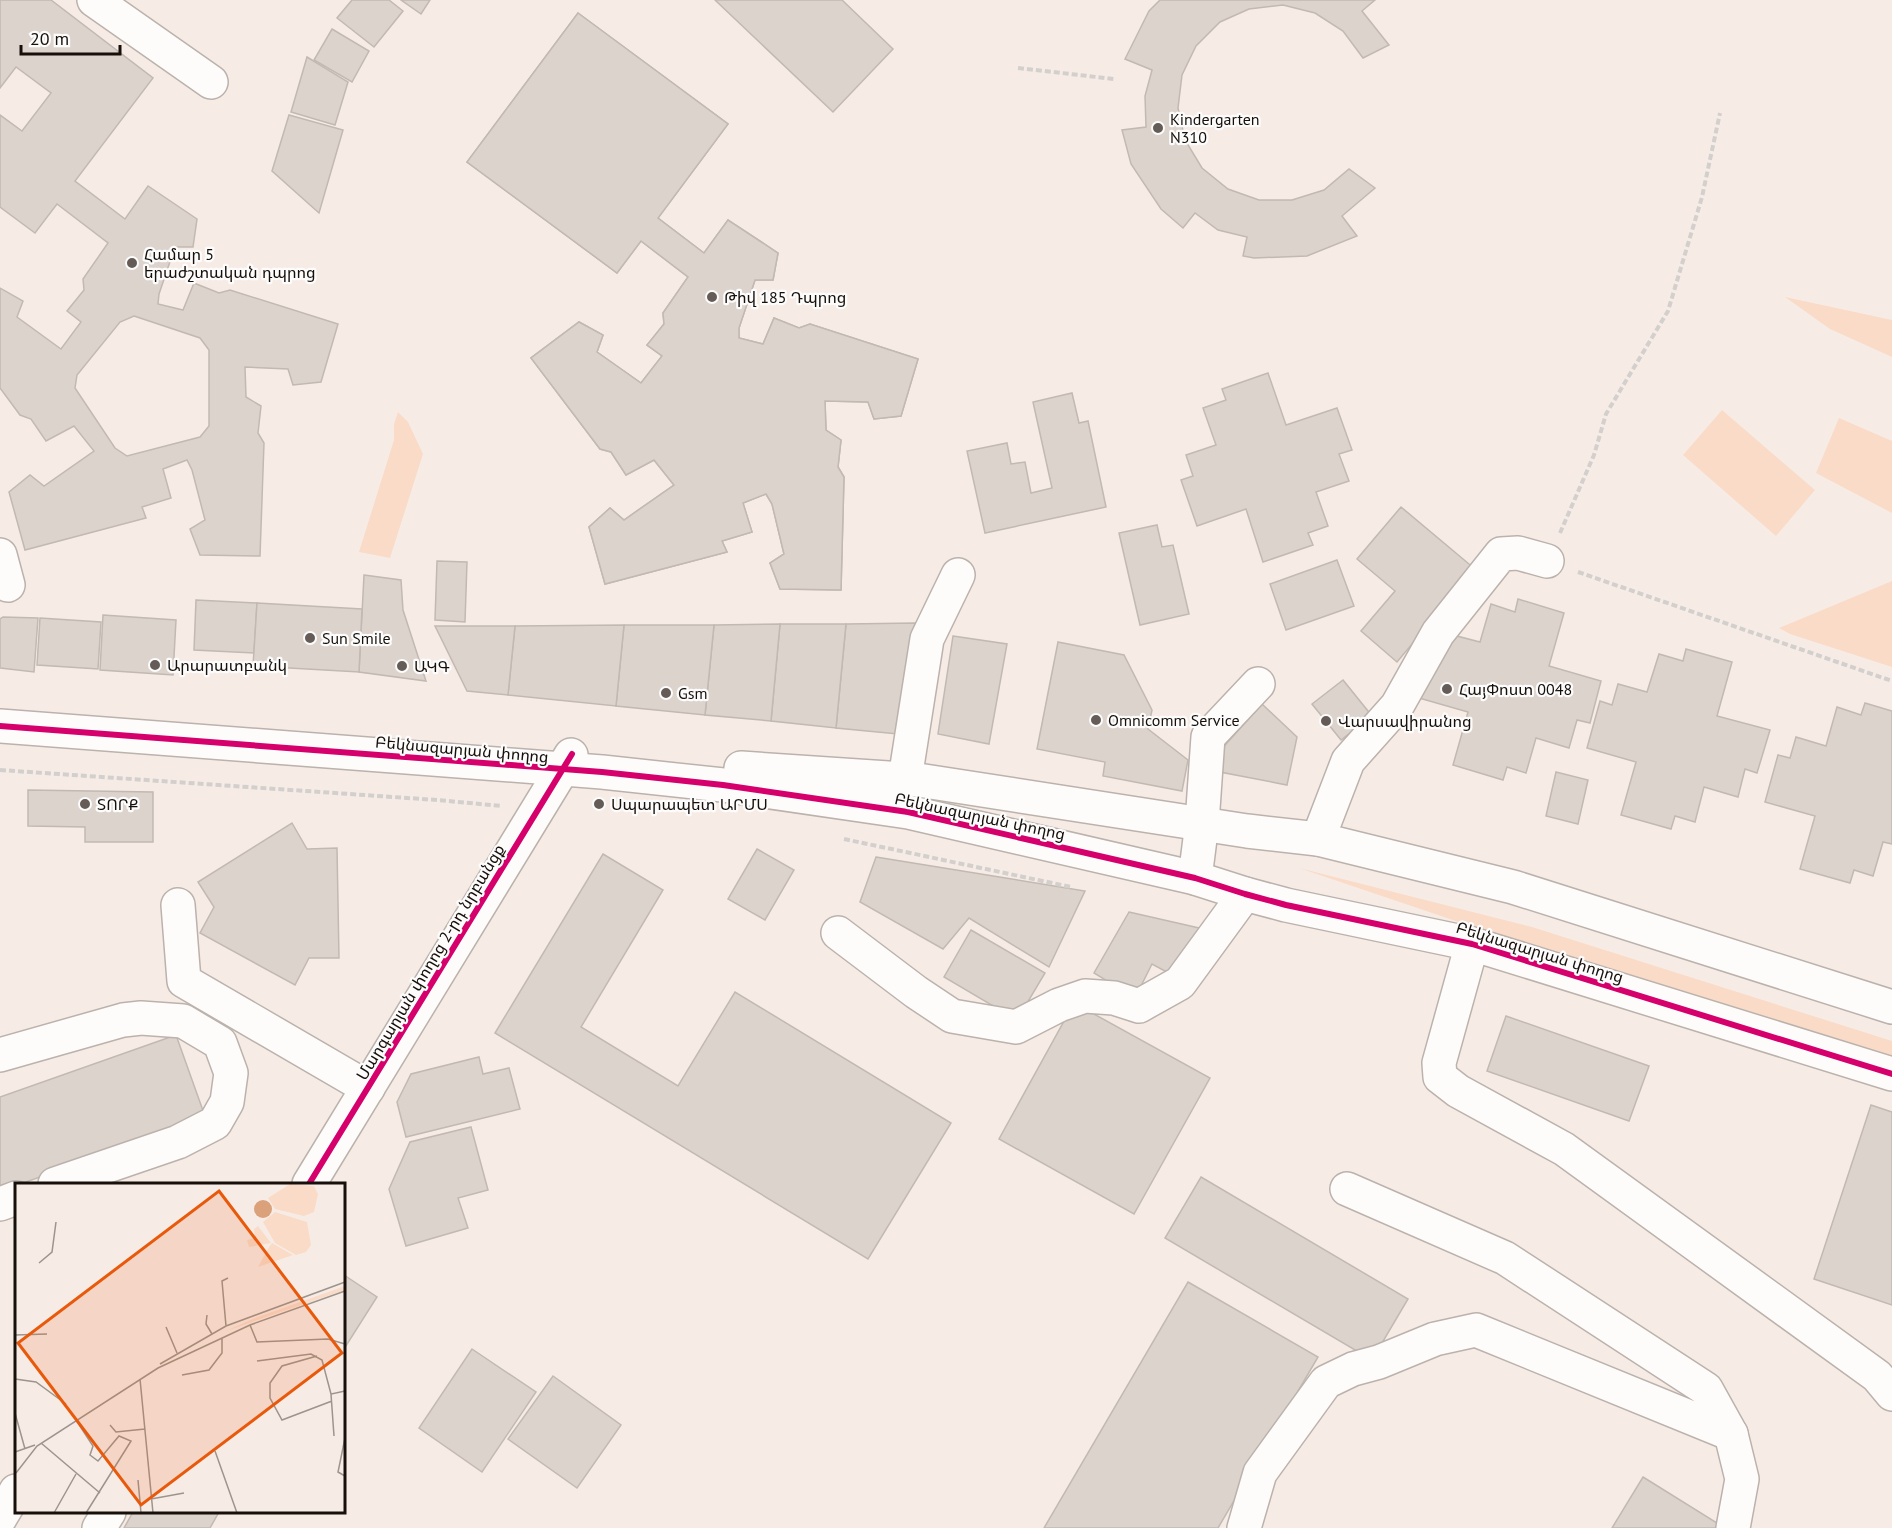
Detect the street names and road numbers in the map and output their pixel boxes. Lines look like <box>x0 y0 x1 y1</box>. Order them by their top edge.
street label: Բեկնազարյան փողոց <box>374 731 550 767</box>
street label: Բեկնազարյան փողոց <box>893 788 1067 844</box>
street label: Մարգարյան փողոց 2-րդ նրբանցք <box>351 840 509 1084</box>
street label: Բեկնազարյան փողոց <box>1454 917 1626 987</box>

